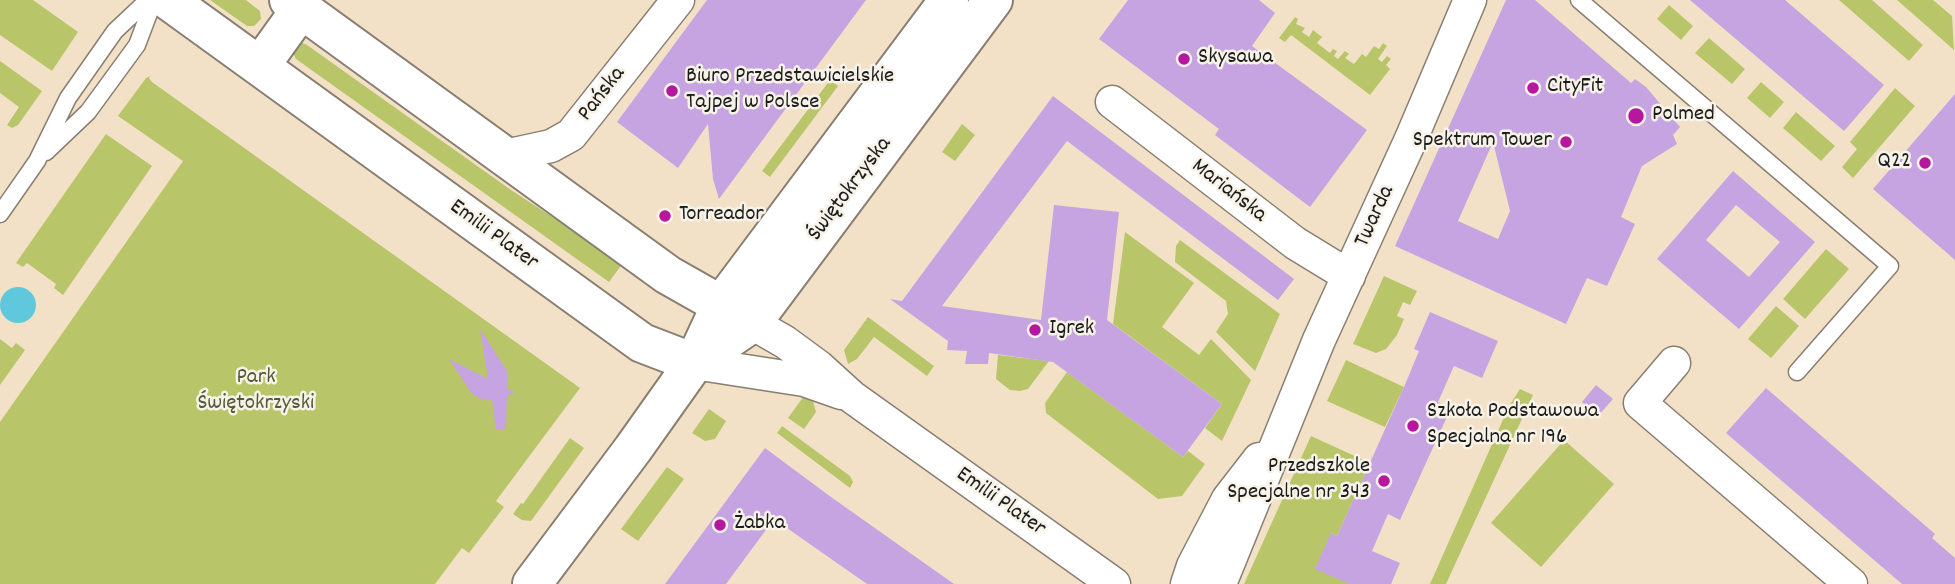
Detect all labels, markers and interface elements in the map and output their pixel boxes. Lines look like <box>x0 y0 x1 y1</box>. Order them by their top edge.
place label: Skysawa <box>1198 45 1273 73</box>
marker: Skysawa <box>1176 51 1192 67</box>
street label: Pańska <box>573 62 633 128</box>
place label: Biuro Przedstawicielskie Tajpej w Polsce <box>686 64 894 118</box>
place label: CityFit <box>1547 74 1603 102</box>
marker: CityFit <box>1525 80 1541 96</box>
marker: Biuro Przedstawicielskie Tajpej w Polsce <box>664 83 680 99</box>
place label: Polmed <box>1652 102 1715 130</box>
marker: Polmed <box>1626 106 1646 126</box>
place label: Spektrum Tower <box>1413 128 1552 156</box>
street label: Świętokrzyska <box>803 132 899 248</box>
marker: Spektrum Tower <box>1558 134 1574 150</box>
place label: Q22 <box>1877 149 1911 177</box>
street label: Mariańska <box>1185 154 1271 230</box>
marker: Q22 <box>1917 155 1933 171</box>
street label: Twarda <box>1350 182 1402 252</box>
street label: Emilii Plater <box>443 194 543 278</box>
place label: Torreador <box>679 202 764 230</box>
marker: Torreador <box>657 208 673 224</box>
place label: Igrek <box>1049 316 1094 344</box>
marker: Igrek <box>1027 322 1043 338</box>
park label: Park Świętokrzyski <box>198 365 314 419</box>
place label: Szkoła Podstawowa Specjalna nr 196 <box>1427 399 1598 453</box>
marker: Szkoła Podstawowa Specjalna nr 196 <box>1405 418 1421 434</box>
place label: Przedszkole Specjalne nr 343 <box>1227 454 1370 508</box>
street label: Emilii Plater <box>950 462 1050 544</box>
marker: Przedszkole Specjalne nr 343 <box>1376 473 1392 489</box>
place label: Żabka <box>734 511 785 539</box>
marker: Żabka <box>712 517 728 533</box>

